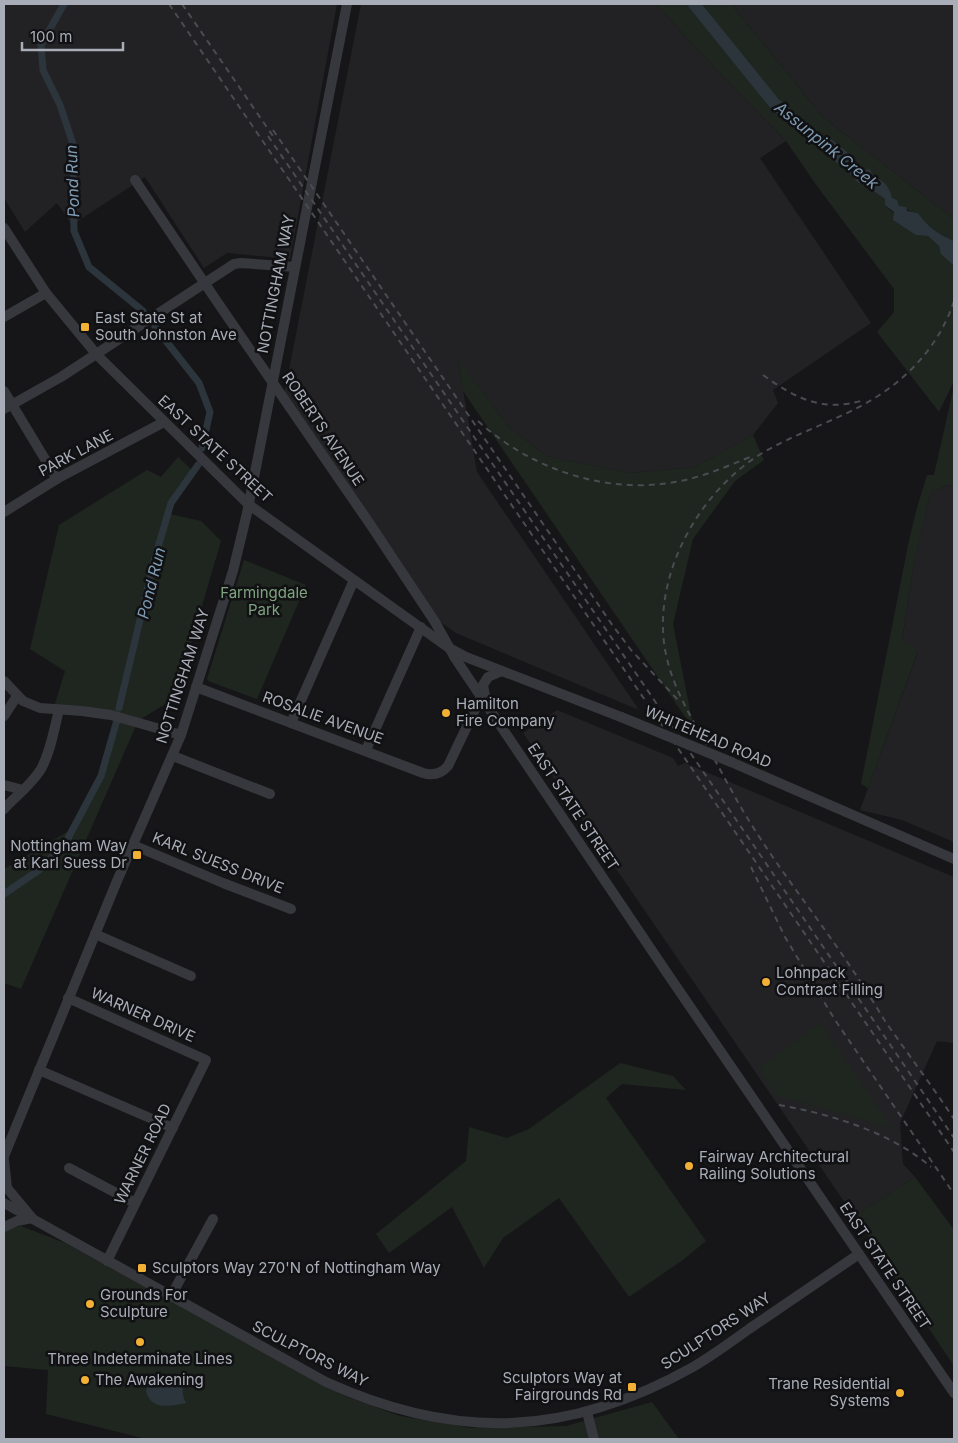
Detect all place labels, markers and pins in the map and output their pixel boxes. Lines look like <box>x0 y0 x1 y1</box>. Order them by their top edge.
place label: East State St at South Johnston Ave <box>95 308 237 344</box>
marker: East State St at South Johnston Ave <box>79 321 91 333</box>
place label: Hamilton Fire Company <box>456 694 555 730</box>
marker: Hamilton Fire Company <box>440 707 452 719</box>
place label: Nottingham Way at Karl Suess Dr <box>10 836 128 872</box>
marker: Nottingham Way at Karl Suess Dr <box>131 849 143 861</box>
place label: Lohnpack Contract Filling <box>776 963 883 999</box>
marker: Lohnpack Contract Filling <box>760 976 772 988</box>
place label: Fairway Architectural Railing Solutions <box>699 1147 849 1183</box>
marker: Fairway Architectural Railing Solutions <box>683 1160 695 1172</box>
place label: Sculptors Way 270'N of Nottingham Way <box>152 1258 441 1277</box>
marker: Sculptors Way 270'N of Nottingham Way <box>136 1262 148 1274</box>
place label: Grounds For Sculpture <box>100 1285 188 1321</box>
marker: Grounds For Sculpture <box>84 1298 96 1310</box>
marker: Three Indeterminate Lines <box>134 1336 146 1348</box>
place label: Three Indeterminate Lines <box>47 1349 233 1368</box>
place label: Sculptors Way at Fairgrounds Rd <box>502 1368 622 1404</box>
place label: The Awakening <box>95 1370 204 1389</box>
marker: The Awakening <box>79 1374 91 1386</box>
place label: Trane Residential Systems <box>768 1374 890 1410</box>
marker: Sculptors Way at Fairgrounds Rd <box>626 1381 638 1393</box>
marker: Trane Residential Systems <box>894 1387 906 1399</box>

